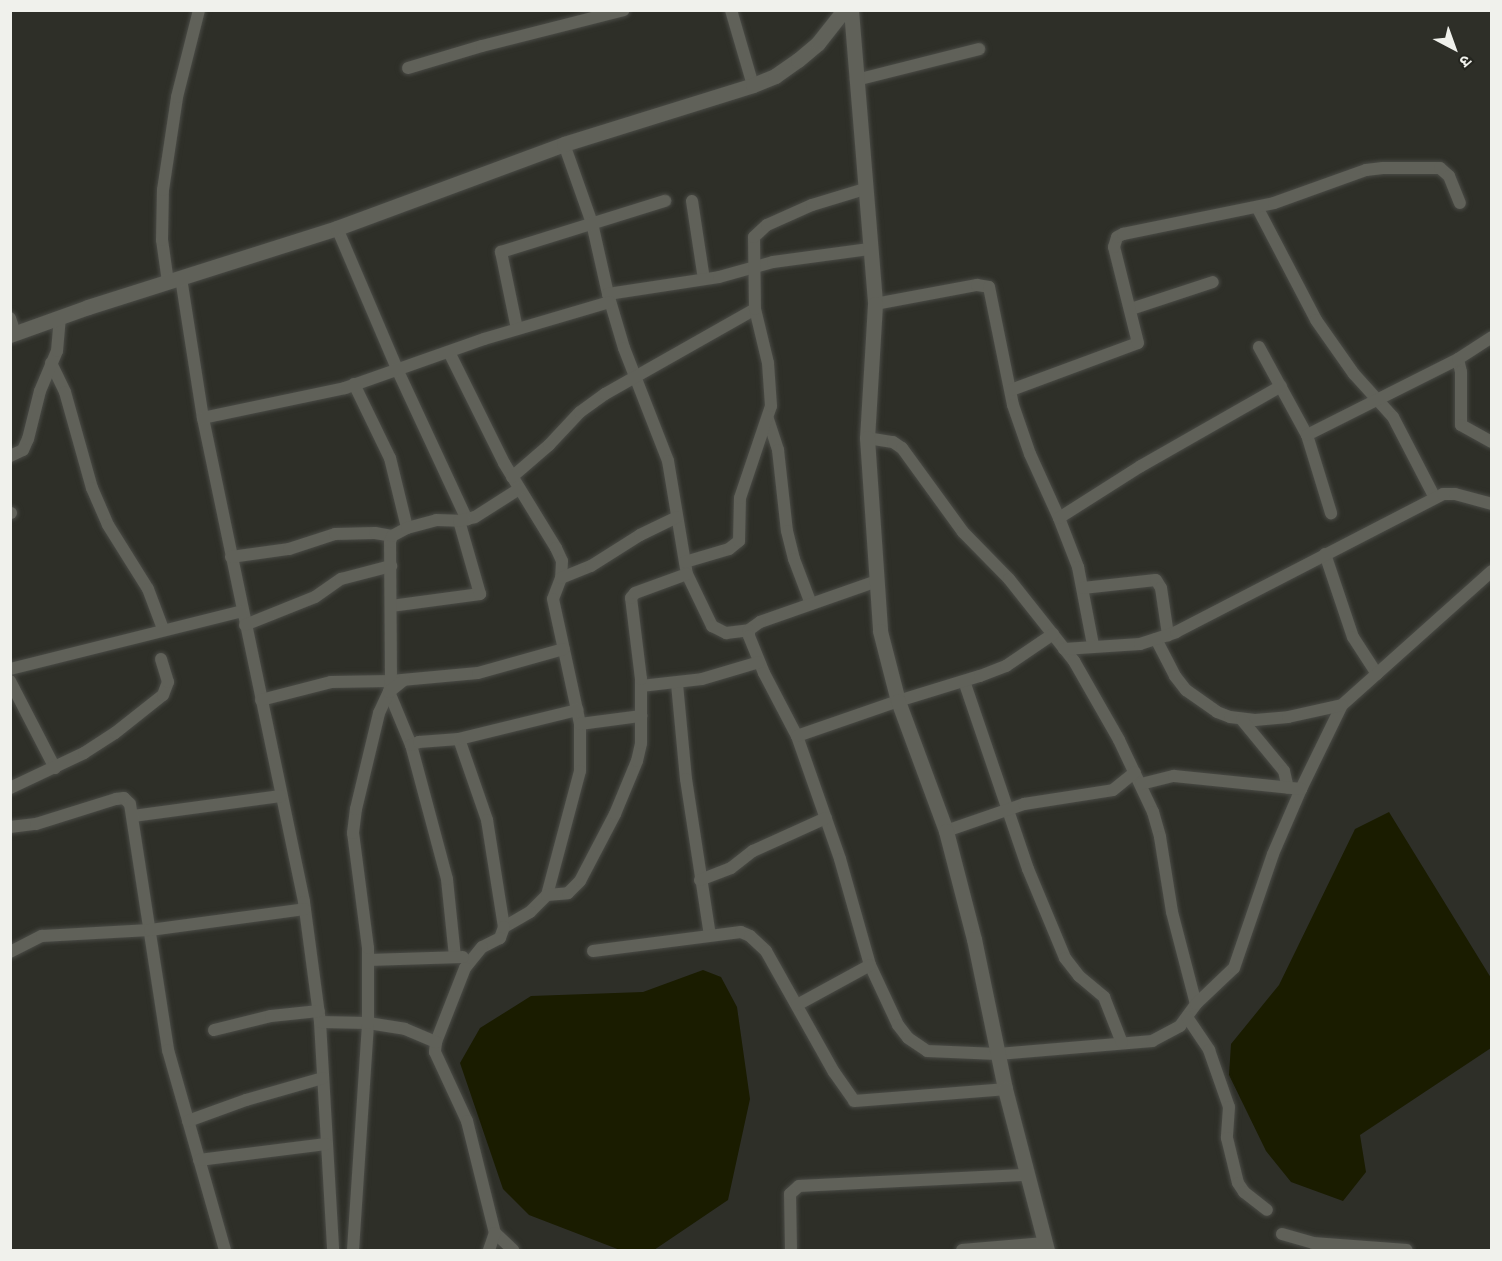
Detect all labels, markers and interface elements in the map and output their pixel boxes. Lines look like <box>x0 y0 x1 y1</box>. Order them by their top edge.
north arrow <box>1424 18 1484 78</box>
text: उ <box>1456 51 1476 72</box>

